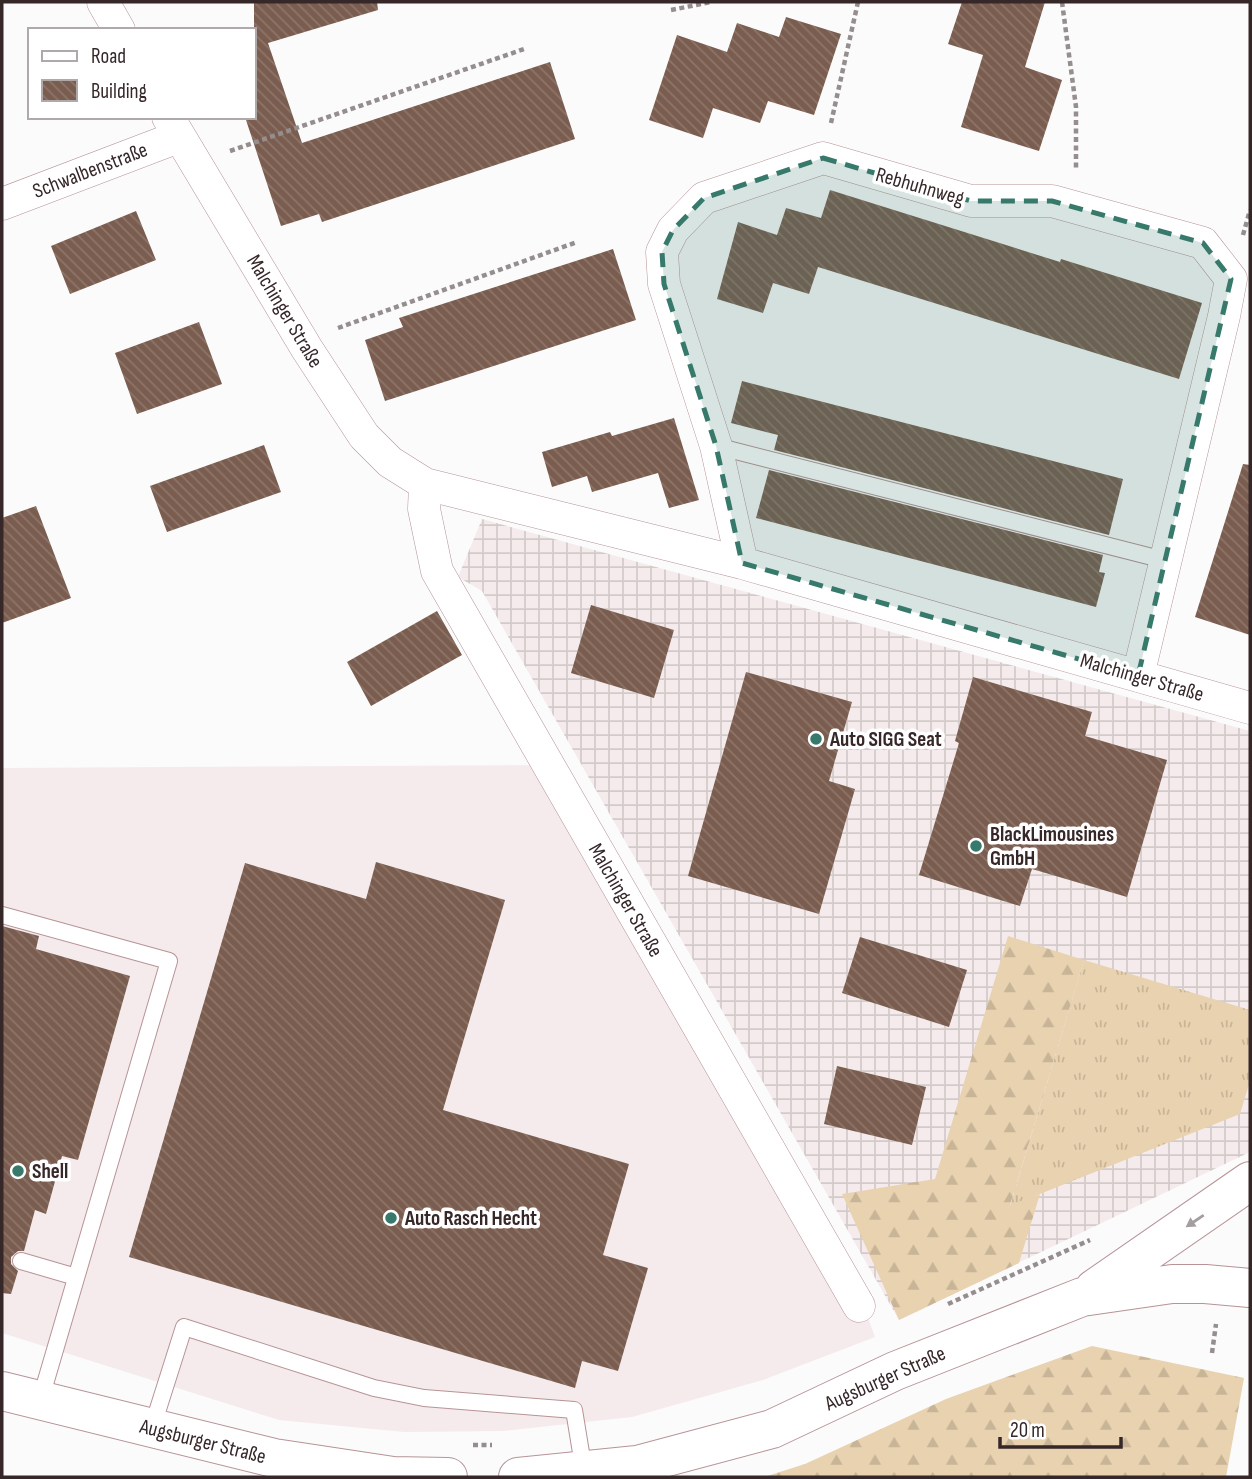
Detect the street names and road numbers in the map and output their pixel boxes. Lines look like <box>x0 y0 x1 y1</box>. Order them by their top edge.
street label: Schwalbenstraße <box>29 137 151 204</box>
street label: Rebhuhnweg <box>873 162 967 211</box>
street label: Malchinger Straße <box>241 250 328 372</box>
street label: Malchinger Straße <box>1077 648 1206 707</box>
street label: Malchinger Straße <box>583 839 668 962</box>
street label: Augsburger Straße <box>820 1341 949 1417</box>
street label: Augsburger Straße <box>136 1413 269 1469</box>

